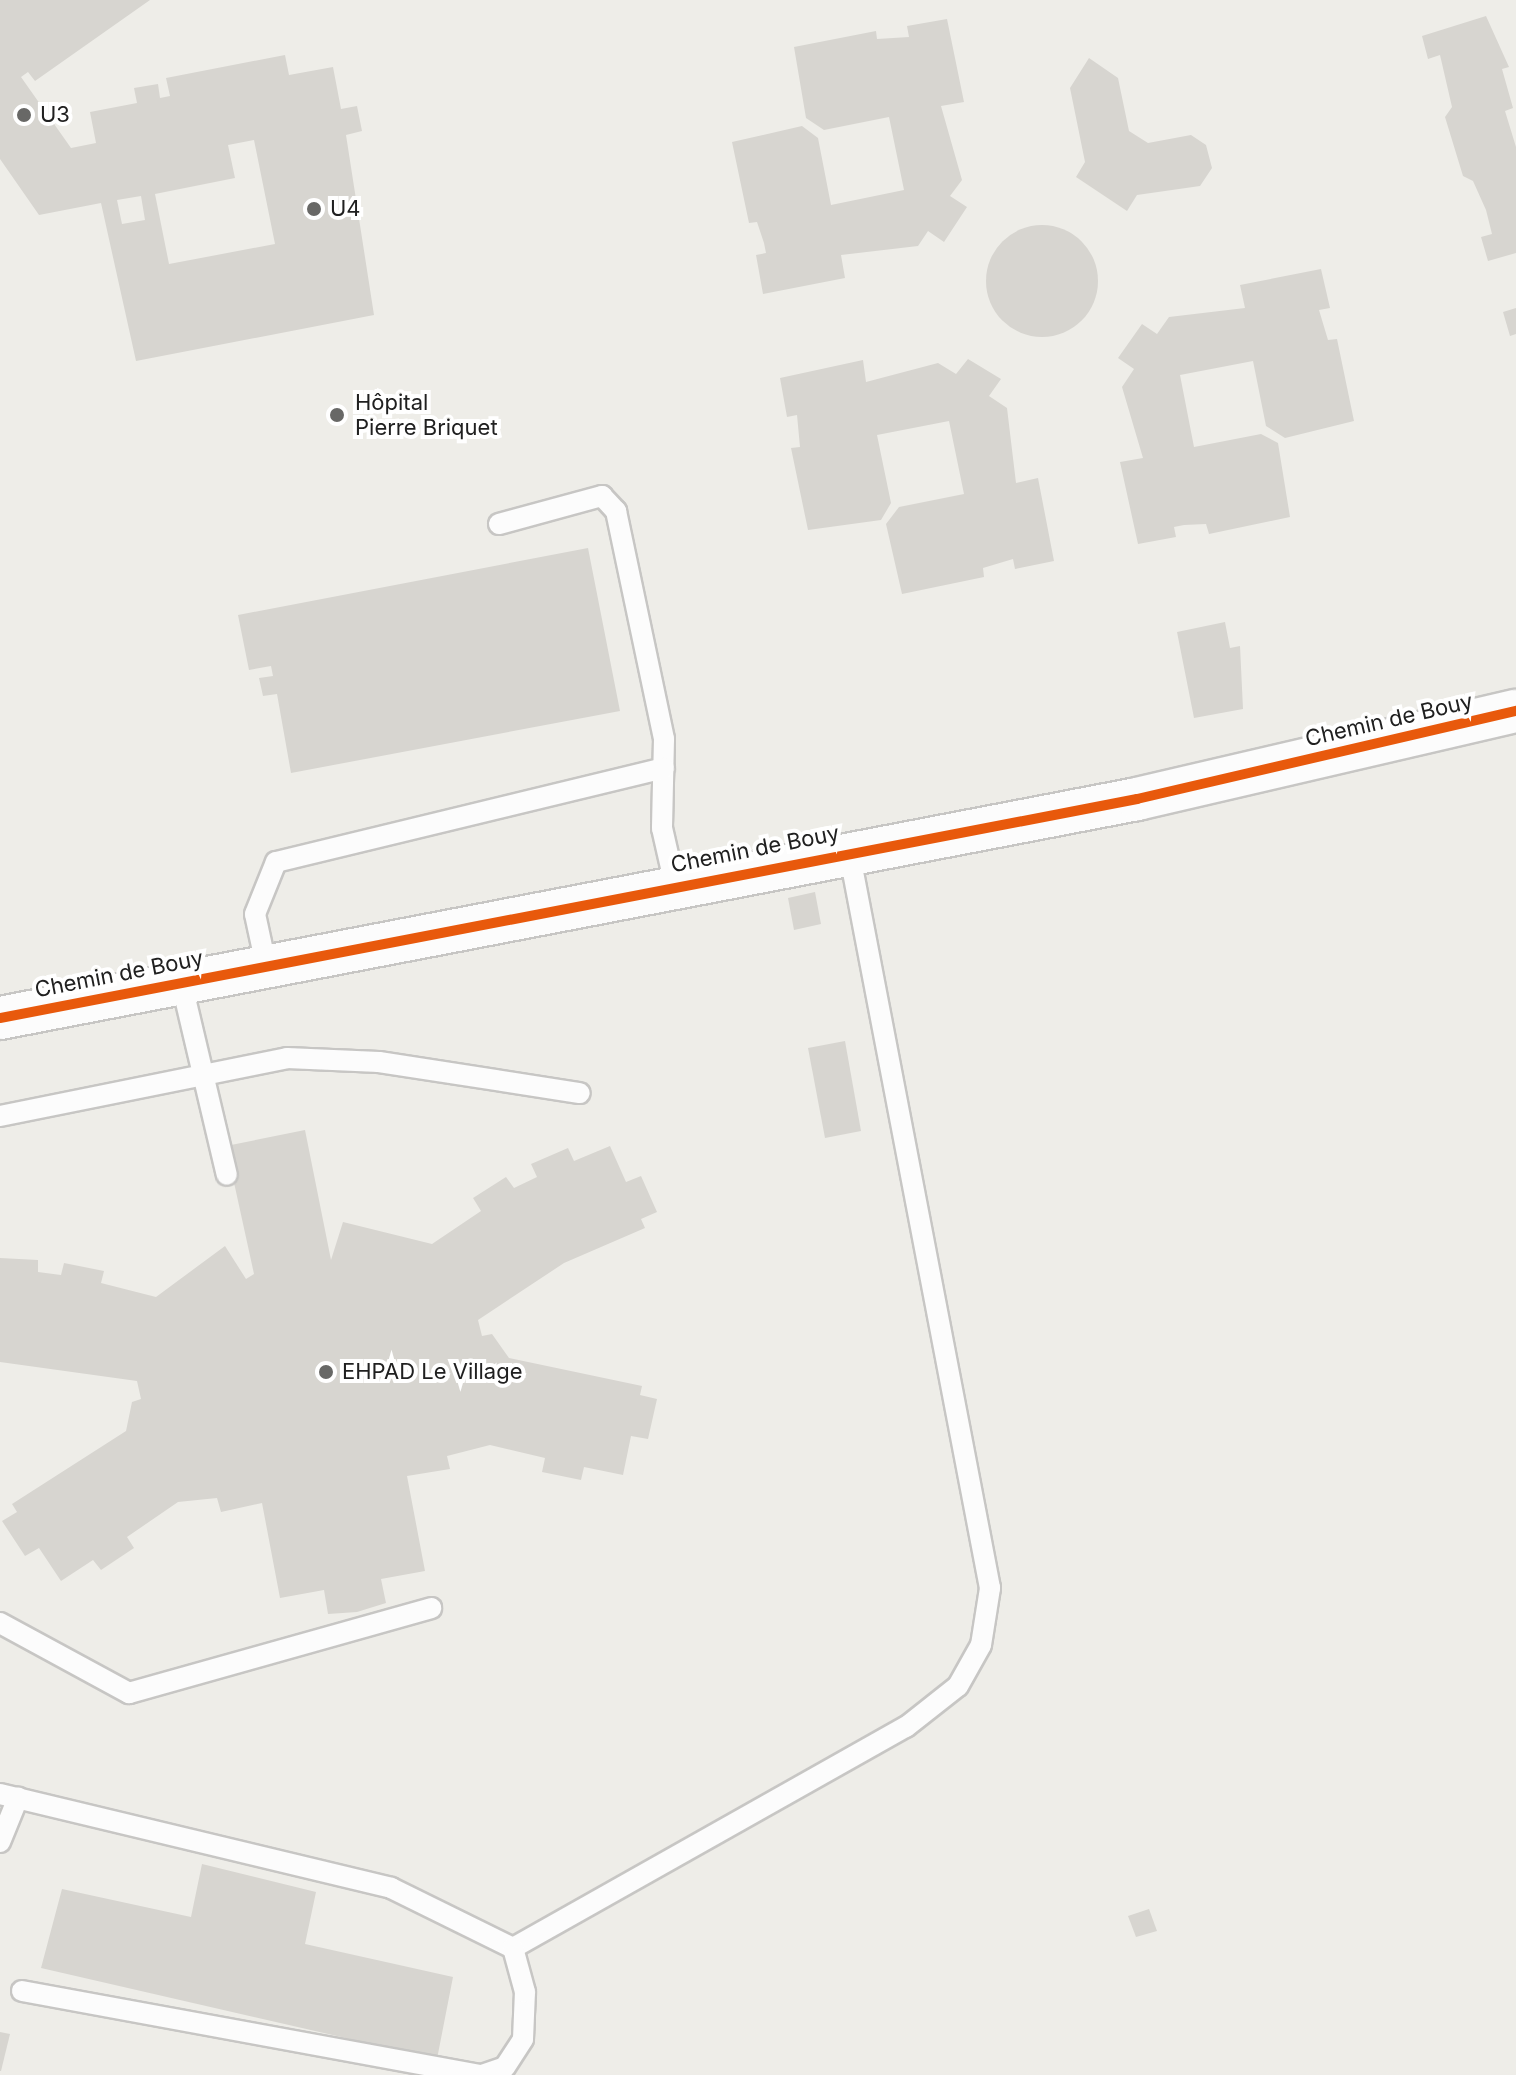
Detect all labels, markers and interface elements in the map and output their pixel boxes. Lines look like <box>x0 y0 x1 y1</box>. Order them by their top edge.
place label: U3 <box>40 102 70 128</box>
marker: U3 <box>15 106 33 124</box>
place label: U4 <box>330 196 361 222</box>
marker: U4 <box>305 200 323 218</box>
place label: Hôpital Pierre Briquet <box>355 389 498 440</box>
marker: Hôpital Pierre Briquet <box>326 404 348 426</box>
street label: Chemin de Bouy <box>1303 688 1475 752</box>
street label: Chemin de Bouy <box>668 820 842 878</box>
street label: Chemin de Bouy <box>32 945 206 1003</box>
place label: EHPAD Le Village <box>342 1359 523 1385</box>
marker: EHPAD Le Village <box>317 1363 335 1381</box>

